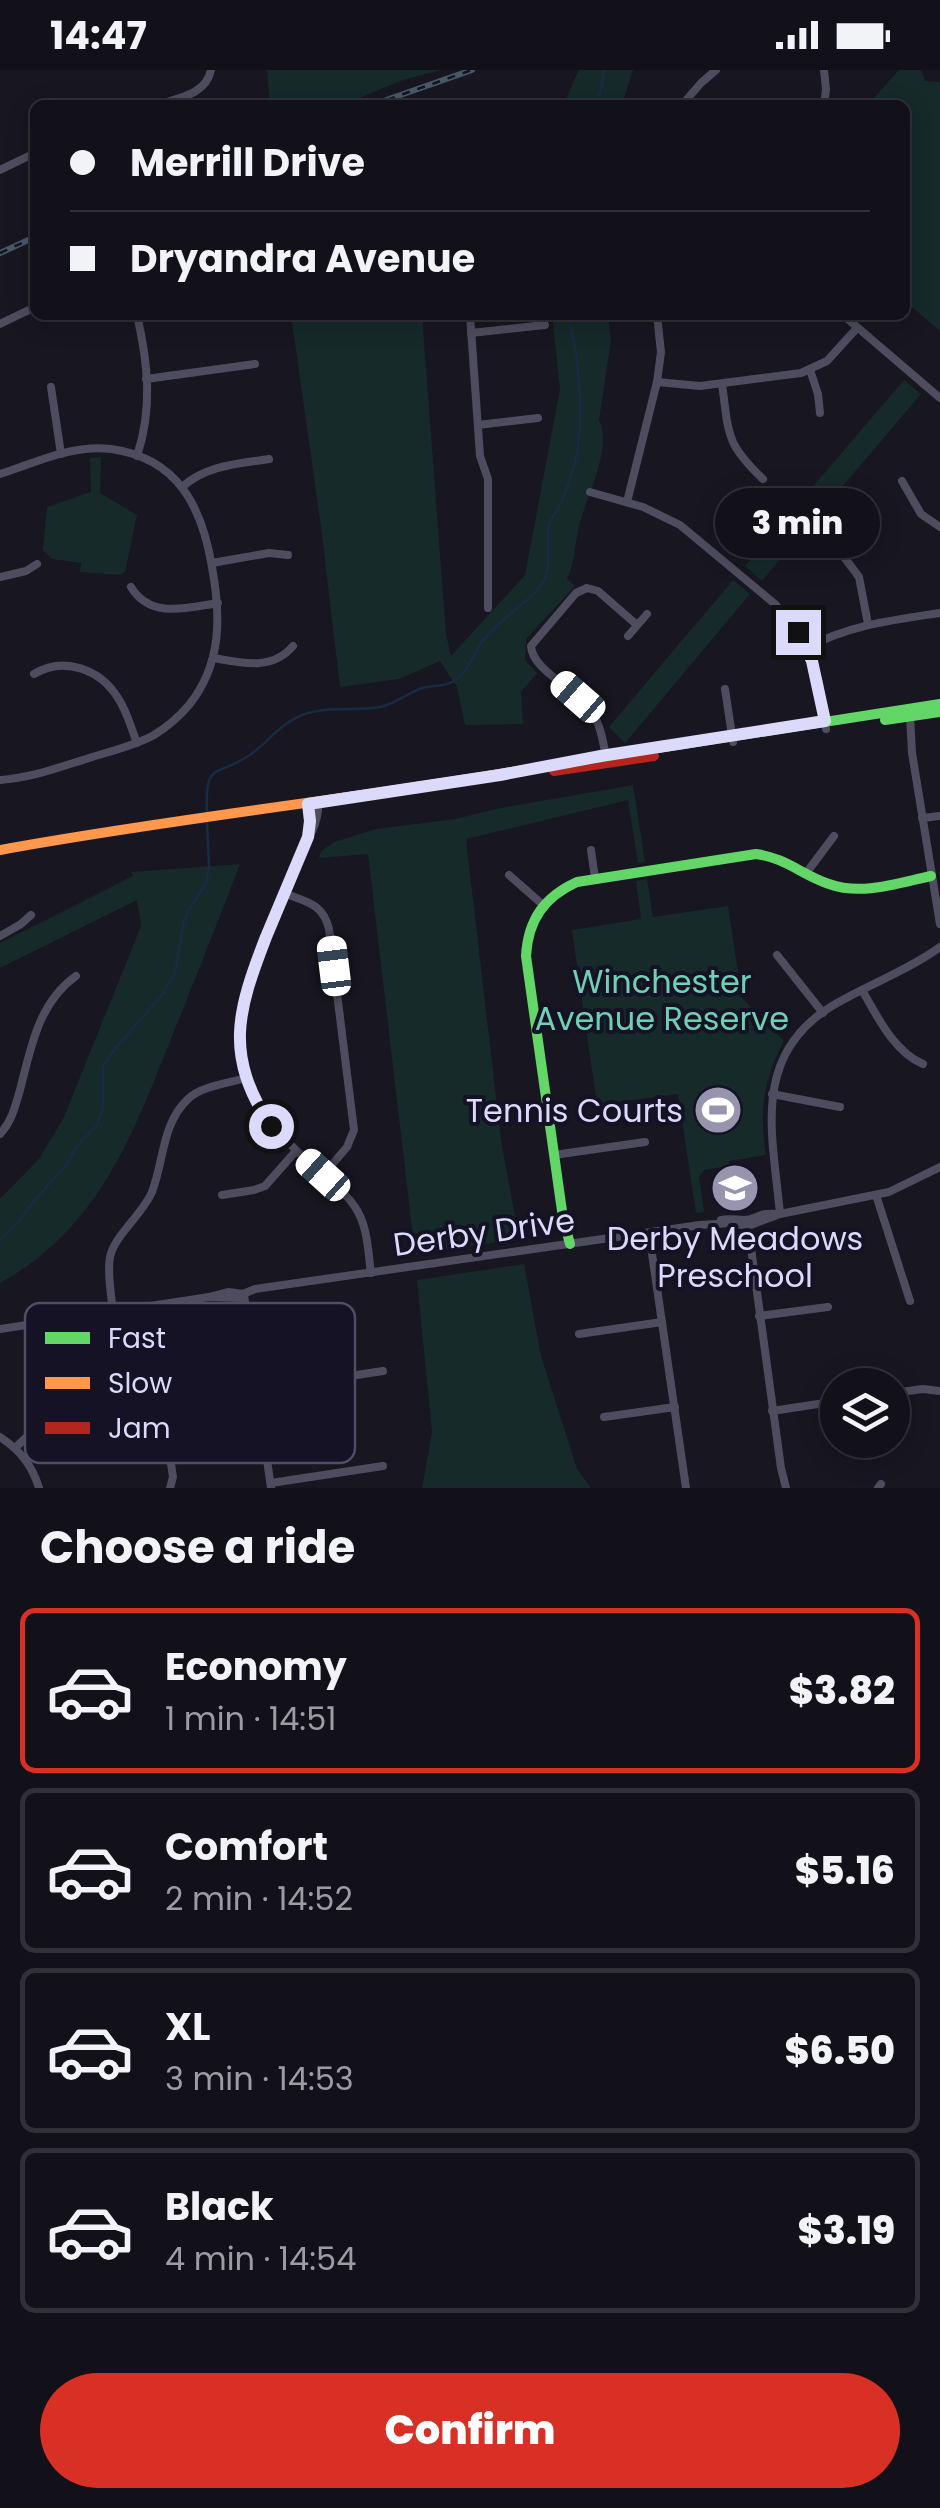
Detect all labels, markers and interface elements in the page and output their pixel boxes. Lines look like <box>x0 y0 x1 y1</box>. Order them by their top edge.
text: 14:47 <box>50 9 147 62</box>
text: Merrill Drive <box>130 136 365 189</box>
text: Dryandra Avenue <box>130 232 475 285</box>
callout: 3 min <box>716 487 880 557</box>
text: 3 min <box>752 500 843 545</box>
route end <box>776 610 821 655</box>
car <box>546 666 610 728</box>
car <box>315 934 353 998</box>
park label: Winchester Avenue Reserve <box>535 959 789 1041</box>
sports icon: Tennis Courts <box>692 1084 744 1136</box>
place label: Tennis Courts <box>466 1088 683 1133</box>
route start <box>249 1104 294 1149</box>
car <box>291 1144 355 1206</box>
school or university icon: Derby Meadows Preschool <box>709 1162 761 1214</box>
street label: Derby Drive <box>390 1197 578 1267</box>
place label: Derby Meadows Preschool <box>607 1216 863 1298</box>
legend <box>25 1303 355 1463</box>
text: Fast <box>108 1319 166 1358</box>
text: Slow <box>108 1364 172 1403</box>
map controls <box>820 1368 910 1458</box>
button: layers <box>820 1368 910 1458</box>
text: Jam <box>108 1409 171 1448</box>
text: Choose a ride <box>40 1516 355 1579</box>
text: Economy <box>165 1640 347 1693</box>
icon: car <box>45 1646 135 1736</box>
text: $3.82 <box>789 1664 895 1717</box>
text: 1 min · 14:51 <box>165 1696 337 1741</box>
text: Comfort <box>165 1820 328 1873</box>
icon: car <box>45 1826 135 1916</box>
text: $5.16 <box>795 1844 895 1897</box>
text: 2 min · 14:52 <box>165 1876 353 1921</box>
text: XL <box>165 2000 210 2053</box>
icon: car <box>45 2006 135 2096</box>
text: $6.50 <box>784 2024 895 2077</box>
text: 3 min · 14:53 <box>165 2056 354 2101</box>
text: Black <box>165 2180 274 2233</box>
icon: car <box>45 2186 135 2276</box>
text: $3.19 <box>798 2204 895 2257</box>
text: 4 min · 14:54 <box>165 2236 356 2281</box>
button: Confirm <box>40 2373 900 2488</box>

